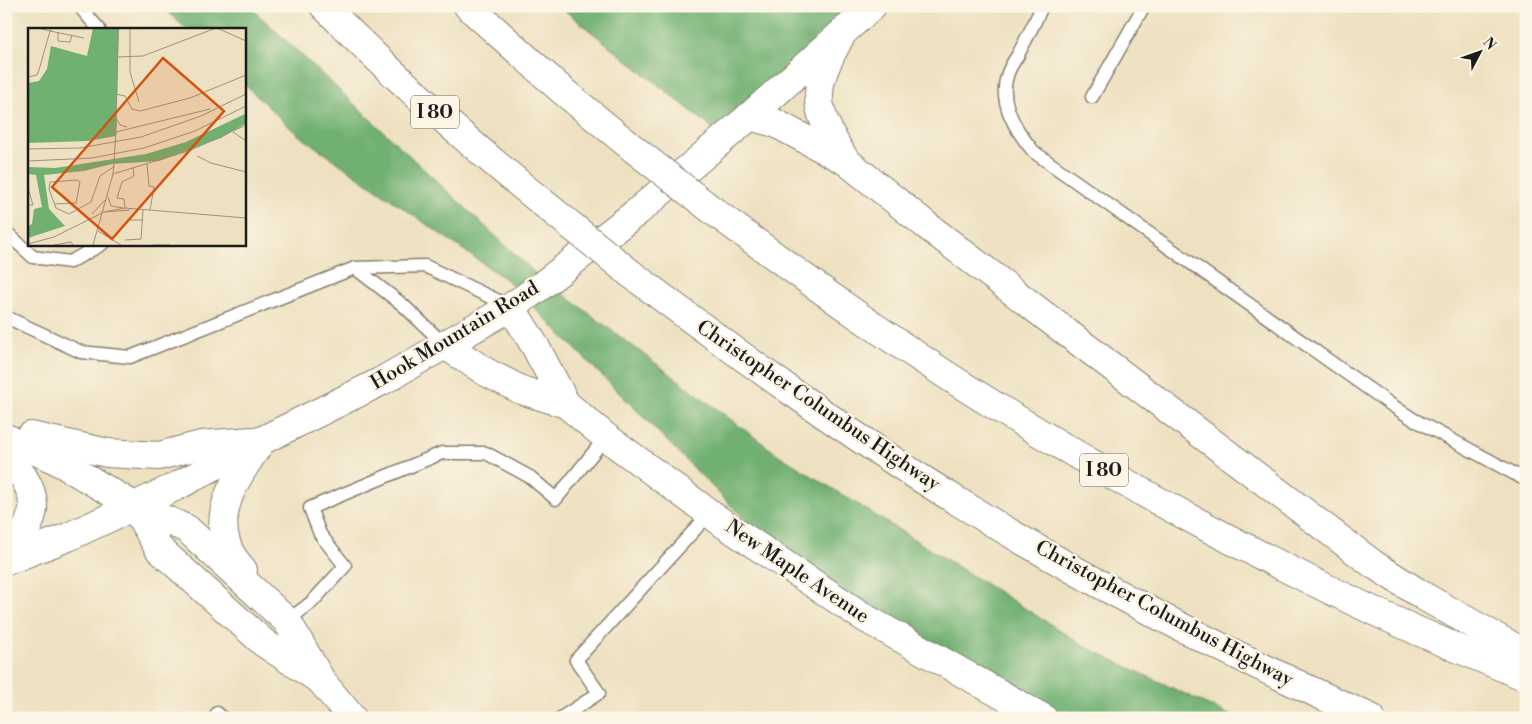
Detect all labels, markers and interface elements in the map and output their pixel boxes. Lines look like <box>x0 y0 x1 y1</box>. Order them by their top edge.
inset map <box>28 28 245 245</box>
north arrow <box>1454 28 1504 78</box>
text: N <box>1479 34 1499 54</box>
road number: I 80 <box>411 95 459 128</box>
street label: Hook Mountain Road <box>366 276 544 396</box>
street label: Christopher Columbus Highway <box>691 315 945 497</box>
road number: I 80 <box>1080 454 1128 486</box>
street label: New Maple Avenue <box>720 515 874 629</box>
street label: Christopher Columbus Highway <box>1031 535 1297 693</box>

